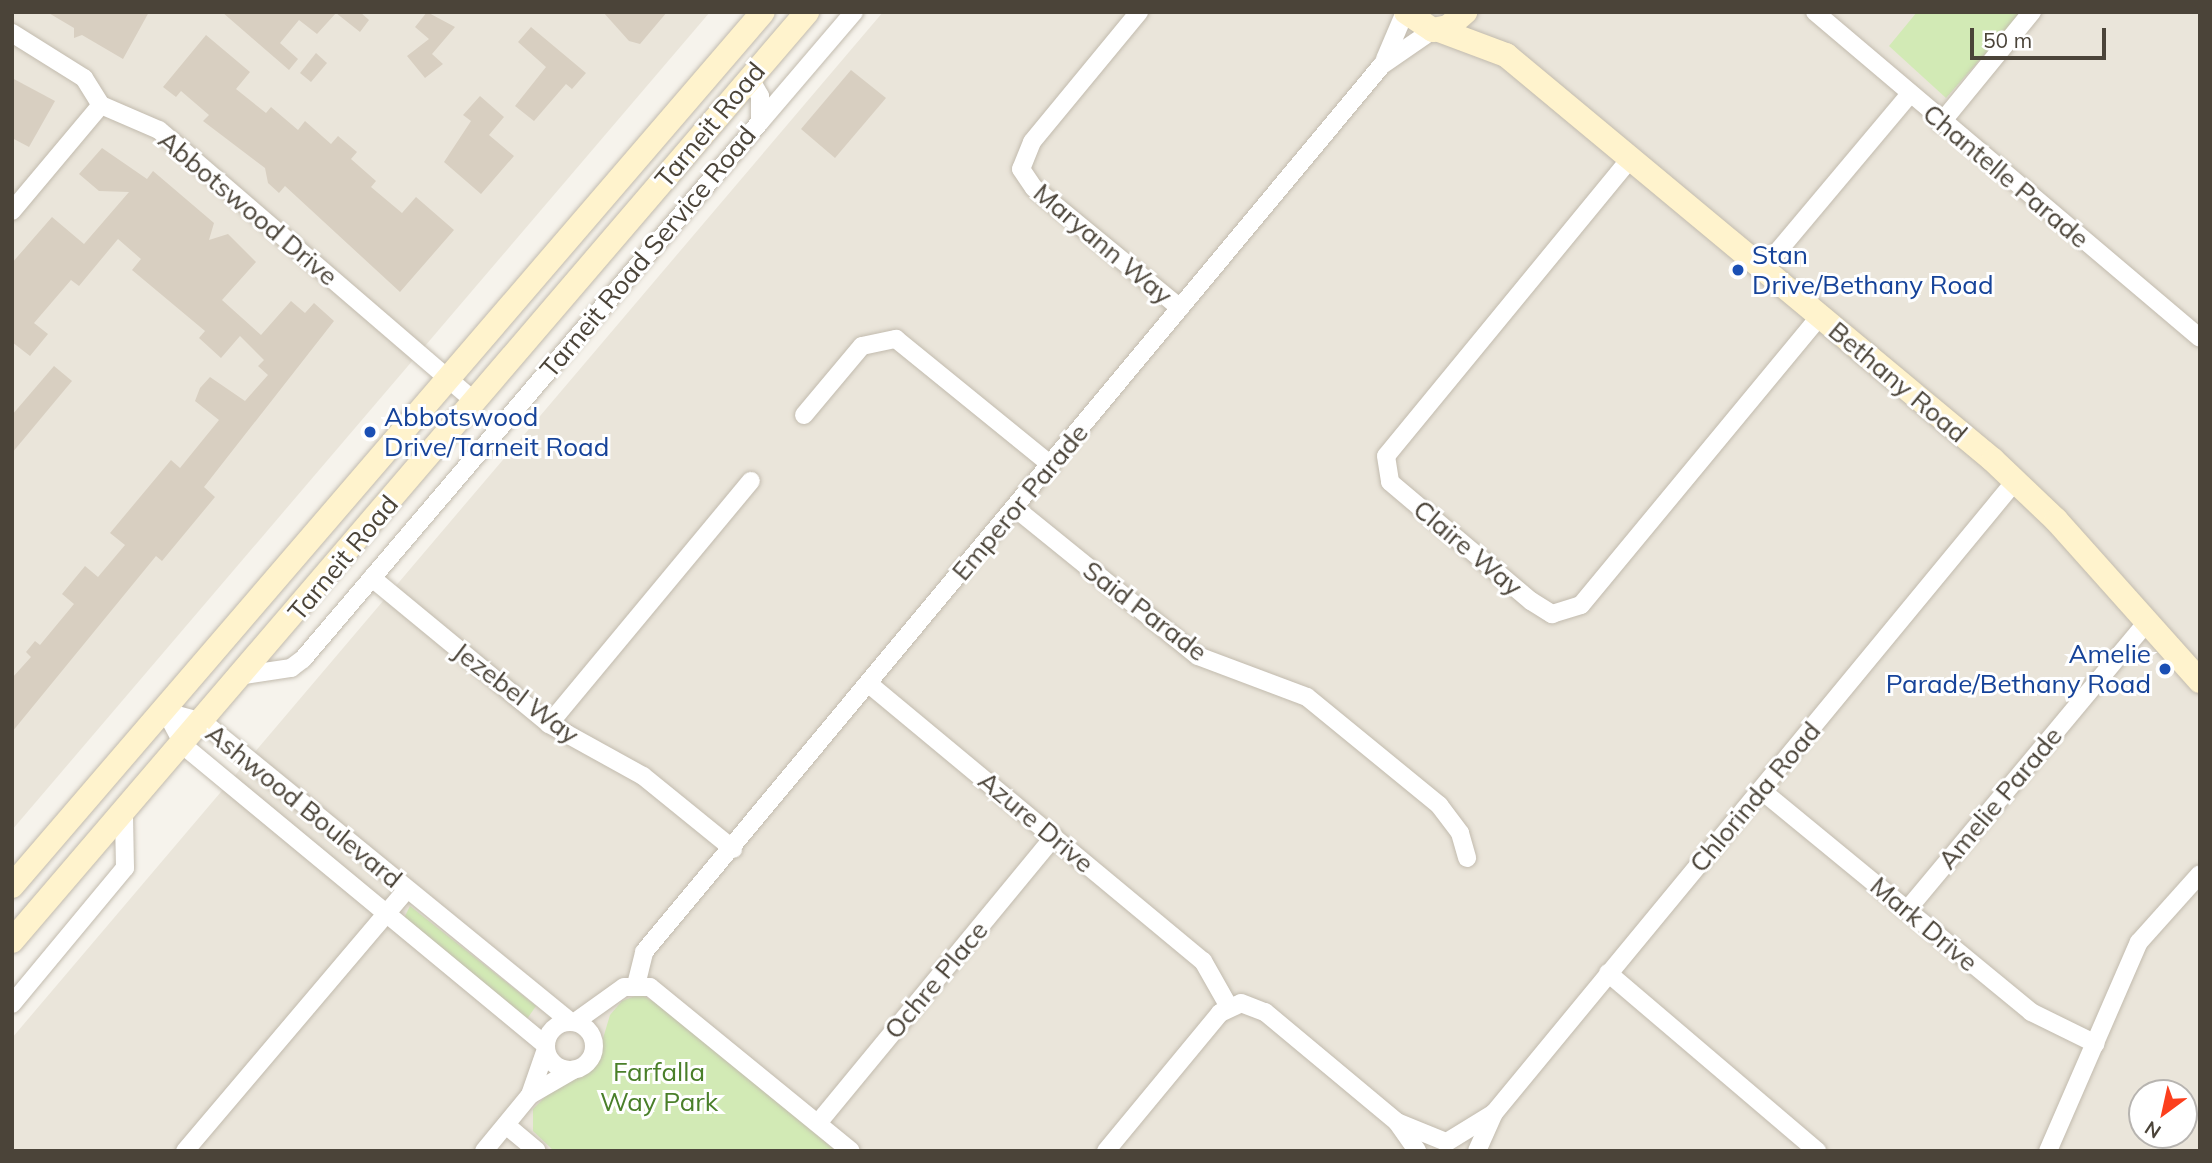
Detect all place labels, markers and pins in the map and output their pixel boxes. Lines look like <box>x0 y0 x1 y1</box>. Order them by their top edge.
place label: Stan Drive/Bethany Road <box>1752 239 1994 300</box>
marker: Stan Drive/Bethany Road <box>1730 262 1746 278</box>
place label: Abbotswood Drive/Tarneit Road <box>384 401 609 462</box>
marker: Abbotswood Drive/Tarneit Road <box>362 424 378 440</box>
place label: Amelie Parade/Bethany Road <box>1886 638 2151 700</box>
marker: Amelie Parade/Bethany Road <box>2157 661 2173 677</box>

